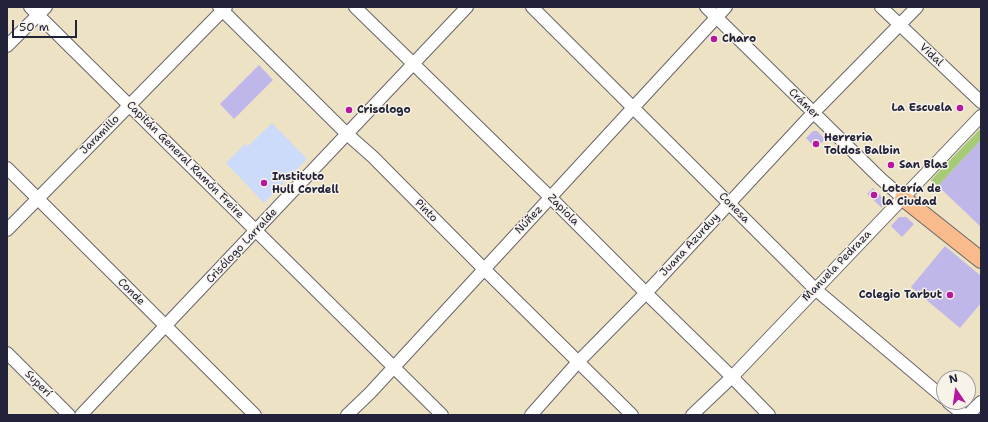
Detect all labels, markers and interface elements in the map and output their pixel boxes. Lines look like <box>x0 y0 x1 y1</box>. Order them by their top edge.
scale bar <box>14 12 79 38</box>
text: 50 m <box>19 19 49 35</box>
place label: Charo <box>722 32 756 46</box>
marker: Charo <box>709 34 719 44</box>
street label: Vidal <box>916 41 946 69</box>
street label: Crámer <box>786 86 822 122</box>
street label: Capitán General Ramón Freire <box>124 99 246 221</box>
place label: La Escuela <box>891 101 952 115</box>
place label: Crisologo <box>357 103 411 117</box>
marker: La Escuela <box>955 103 965 113</box>
marker: Crisologo <box>344 105 354 115</box>
street label: Jaramillo <box>78 113 122 157</box>
place label: Herreria Toldos Balbin <box>824 131 900 157</box>
marker: Herreria Toldos Balbin <box>811 139 821 149</box>
place label: San Blas <box>899 158 948 172</box>
marker: San Blas <box>886 160 896 170</box>
place label: Instituto Hull Cordell <box>272 170 339 196</box>
marker: Instituto Hull Cordell <box>259 178 269 188</box>
place label: Lotería de la Ciudad <box>882 182 941 208</box>
street label: Conesa <box>716 190 752 226</box>
marker: Lotería de la Ciudad <box>869 190 879 200</box>
street label: Zapiola <box>545 192 581 228</box>
street label: Pinto <box>412 197 440 225</box>
street label: Núñez <box>513 203 545 237</box>
street label: Crisólogo Larralde <box>204 206 280 286</box>
street label: Juana Azurduy <box>657 211 723 279</box>
street label: Manuela Pedraza <box>800 228 874 304</box>
street label: Conde <box>115 276 147 308</box>
place label: Colegio Tarbut <box>859 288 942 302</box>
marker: Colegio Tarbut <box>945 290 955 300</box>
street label: Superí <box>22 368 54 400</box>
north arrow <box>936 370 976 410</box>
text: N <box>947 371 959 387</box>

